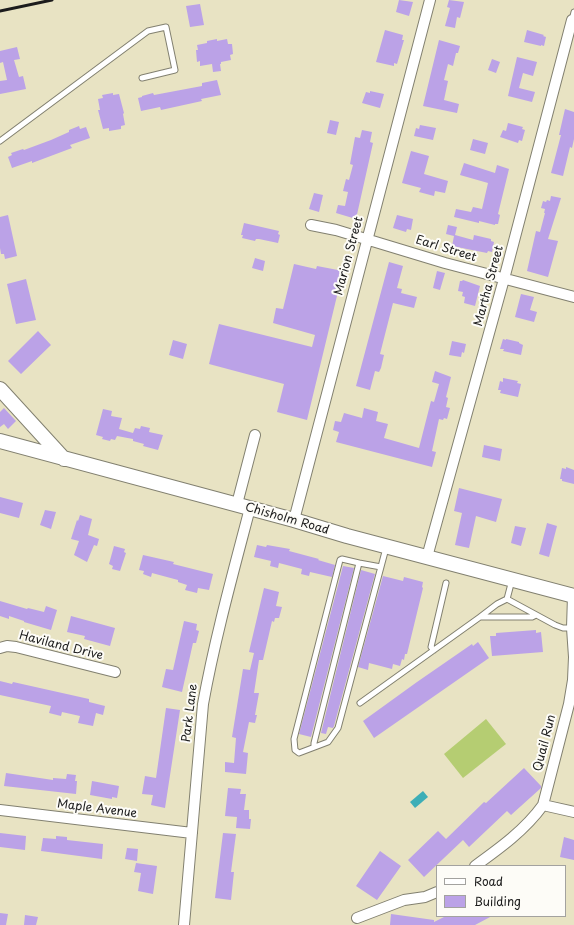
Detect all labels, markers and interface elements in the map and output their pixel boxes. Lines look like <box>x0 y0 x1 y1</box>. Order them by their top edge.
street label: Marion Street <box>332 215 366 297</box>
street label: Earl Street <box>414 233 478 265</box>
street label: Martha Street <box>471 244 507 328</box>
street label: Chisholm Road <box>243 500 331 538</box>
street label: Haviland Drive <box>17 629 105 663</box>
street label: Park Lane <box>179 683 201 743</box>
street label: Quail Run <box>531 713 559 773</box>
street label: Maple Avenue <box>56 797 138 821</box>
legend <box>436 865 566 917</box>
text: Road <box>474 872 503 890</box>
text: Building <box>474 892 521 910</box>

